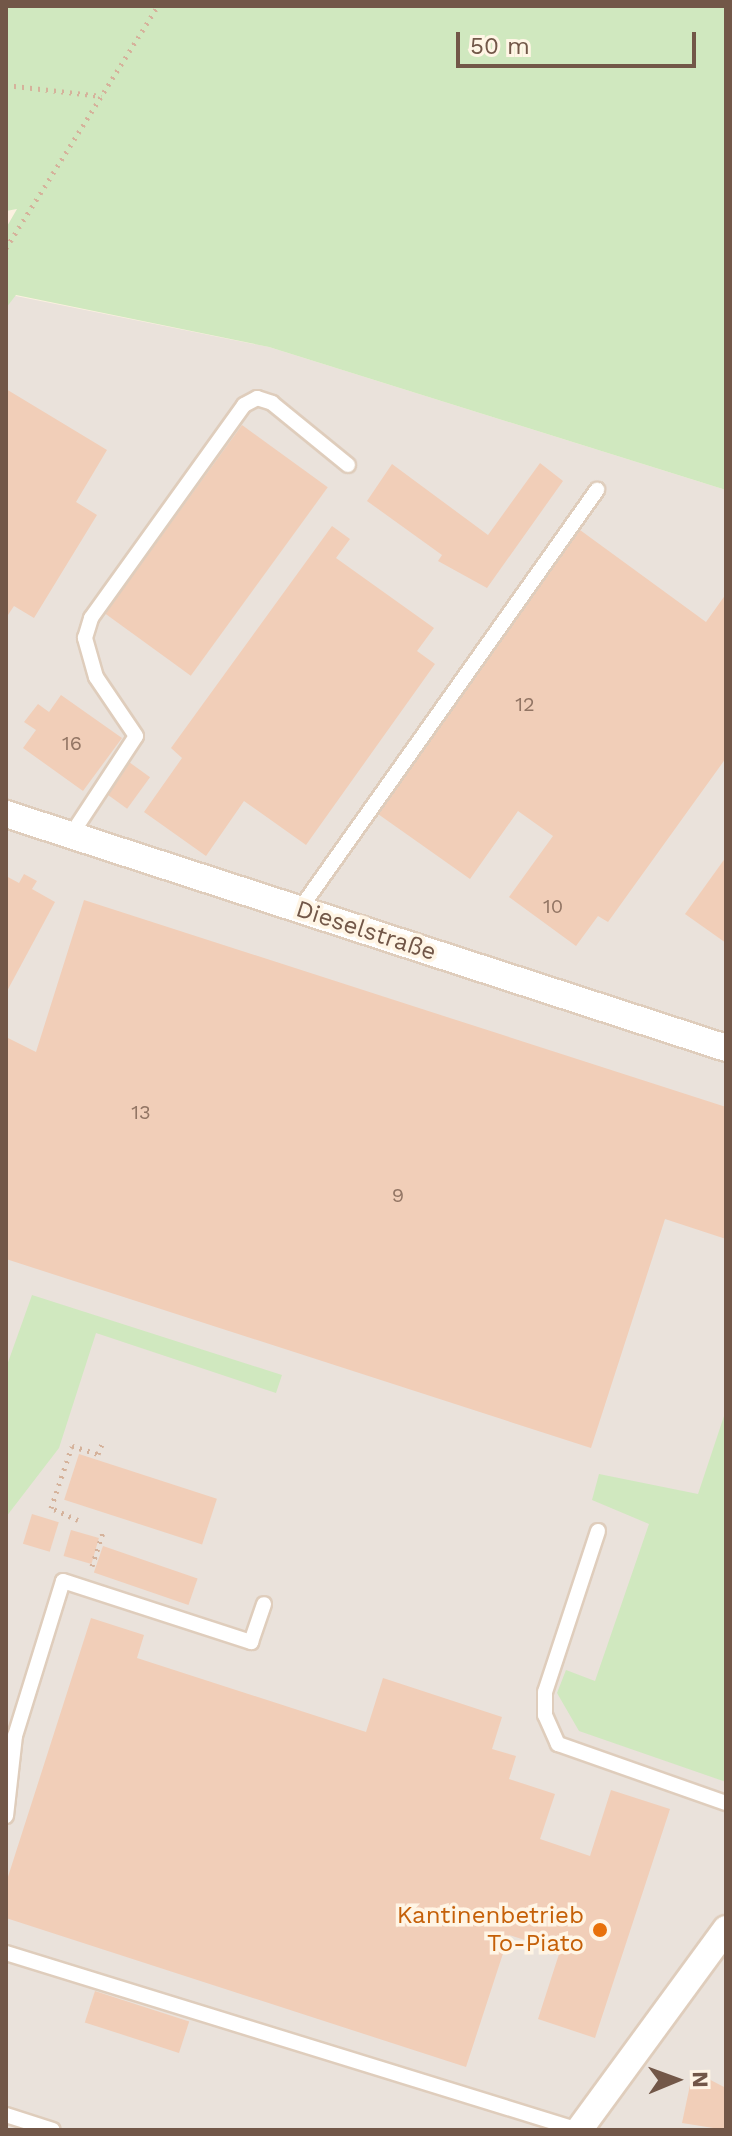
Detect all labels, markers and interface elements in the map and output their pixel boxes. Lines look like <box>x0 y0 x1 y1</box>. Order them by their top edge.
scale bar <box>460 16 700 66</box>
text: 50 m <box>470 32 530 60</box>
house number: 12 <box>515 692 535 716</box>
house number: 16 <box>62 731 82 755</box>
house number: 10 <box>543 894 563 918</box>
street label: Dieselstraße <box>292 895 440 967</box>
house number: 13 <box>131 1100 151 1124</box>
house number: 9 <box>392 1183 404 1207</box>
place label: Kantinenbetrieb To-Piato <box>397 1902 584 1958</box>
marker: Kantinenbetrieb To-Piato <box>591 1921 609 1939</box>
north arrow <box>636 2040 716 2120</box>
text: N <box>688 2071 713 2088</box>

